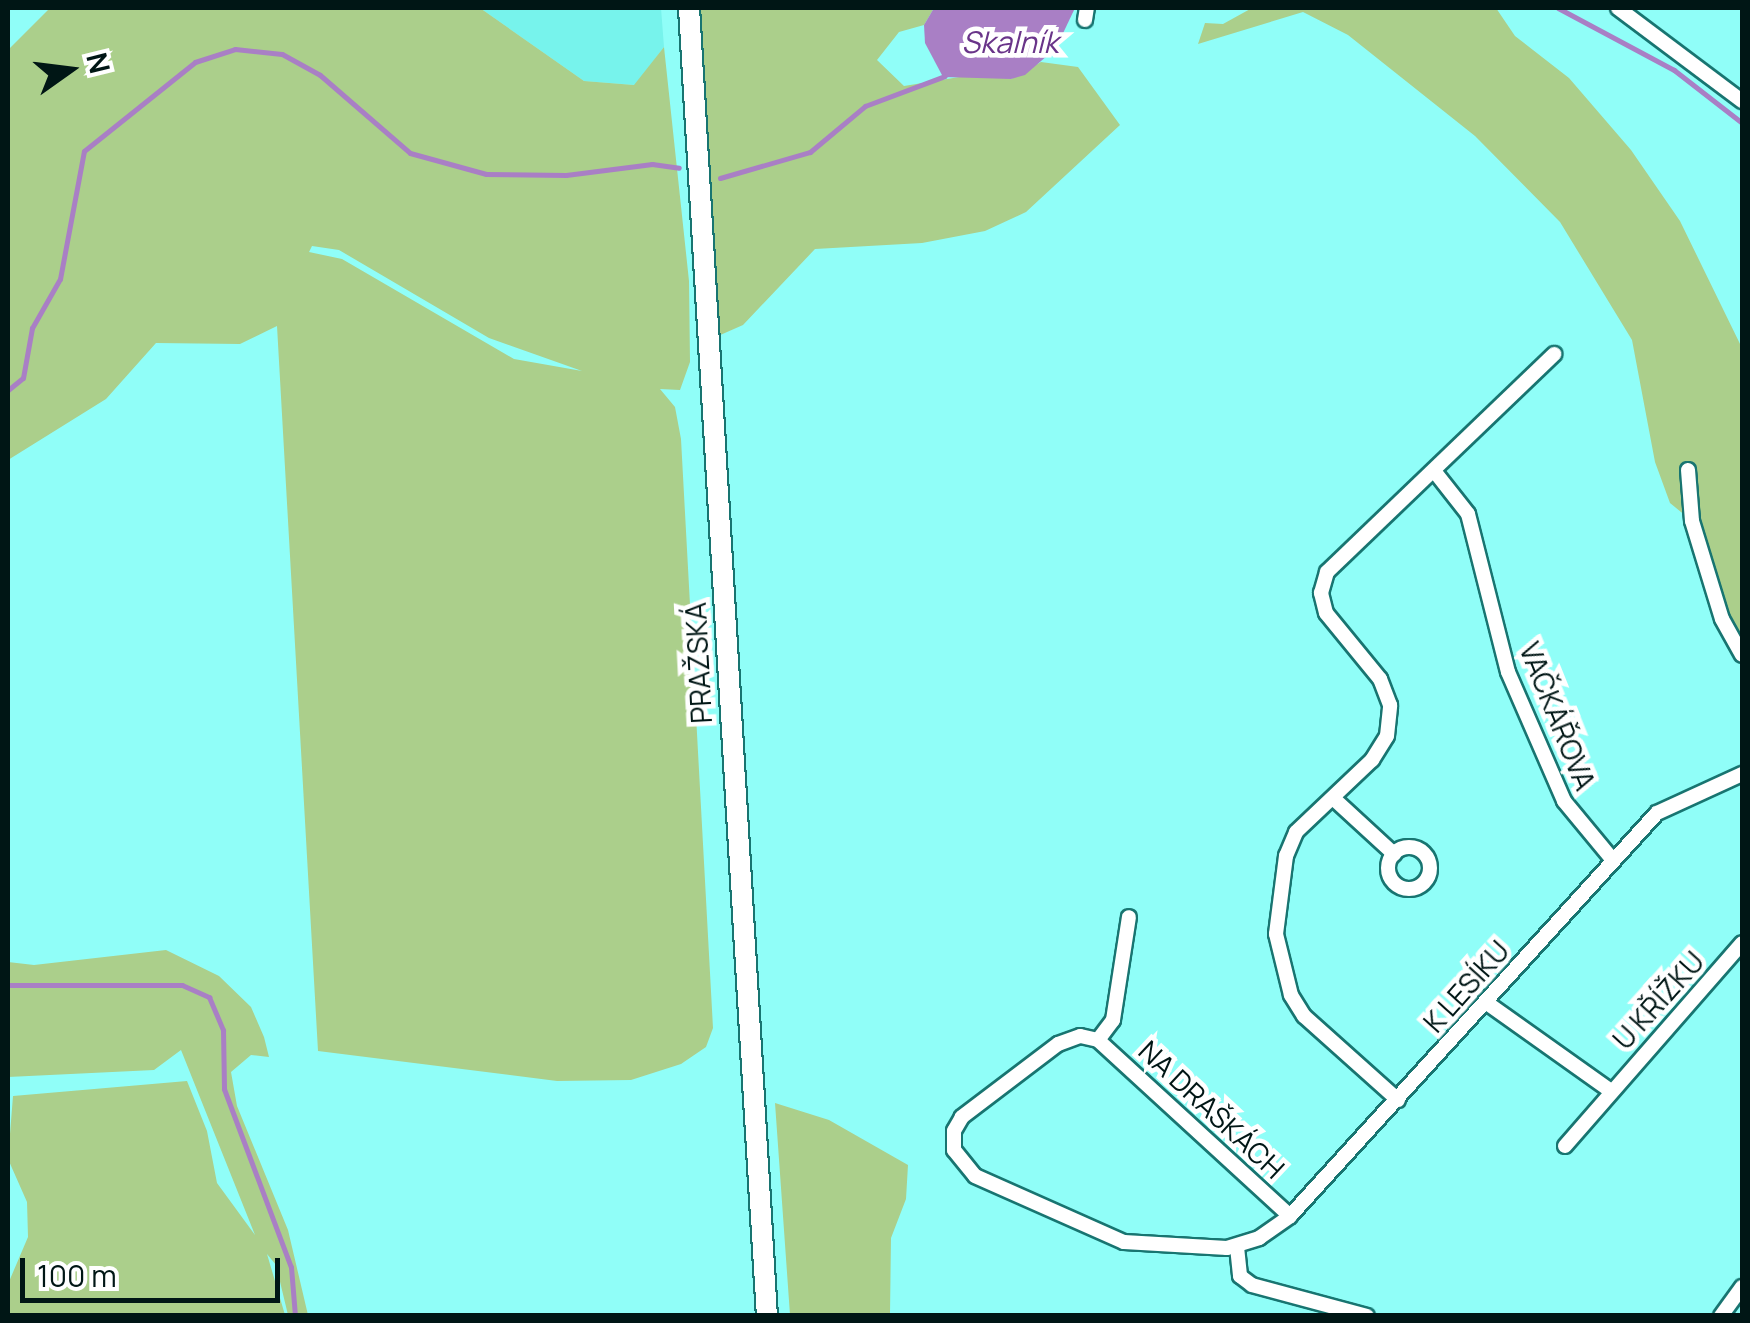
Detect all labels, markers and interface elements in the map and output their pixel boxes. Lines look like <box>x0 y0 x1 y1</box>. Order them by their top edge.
north arrow <box>20 20 120 120</box>
water label: Skalník <box>962 24 1058 60</box>
text: N <box>78 48 120 77</box>
street label: PRAŽSKÁ <box>678 602 718 724</box>
street label: VAČKÁŘOVA <box>1513 637 1603 795</box>
street label: K LESÍKU <box>1416 933 1516 1039</box>
street label: U KŘÍŽKU <box>1606 944 1710 1056</box>
street label: NA DRAŠKÁCH <box>1132 1033 1292 1185</box>
scale bar <box>25 1238 285 1300</box>
text: 100 m <box>37 1255 117 1296</box>

